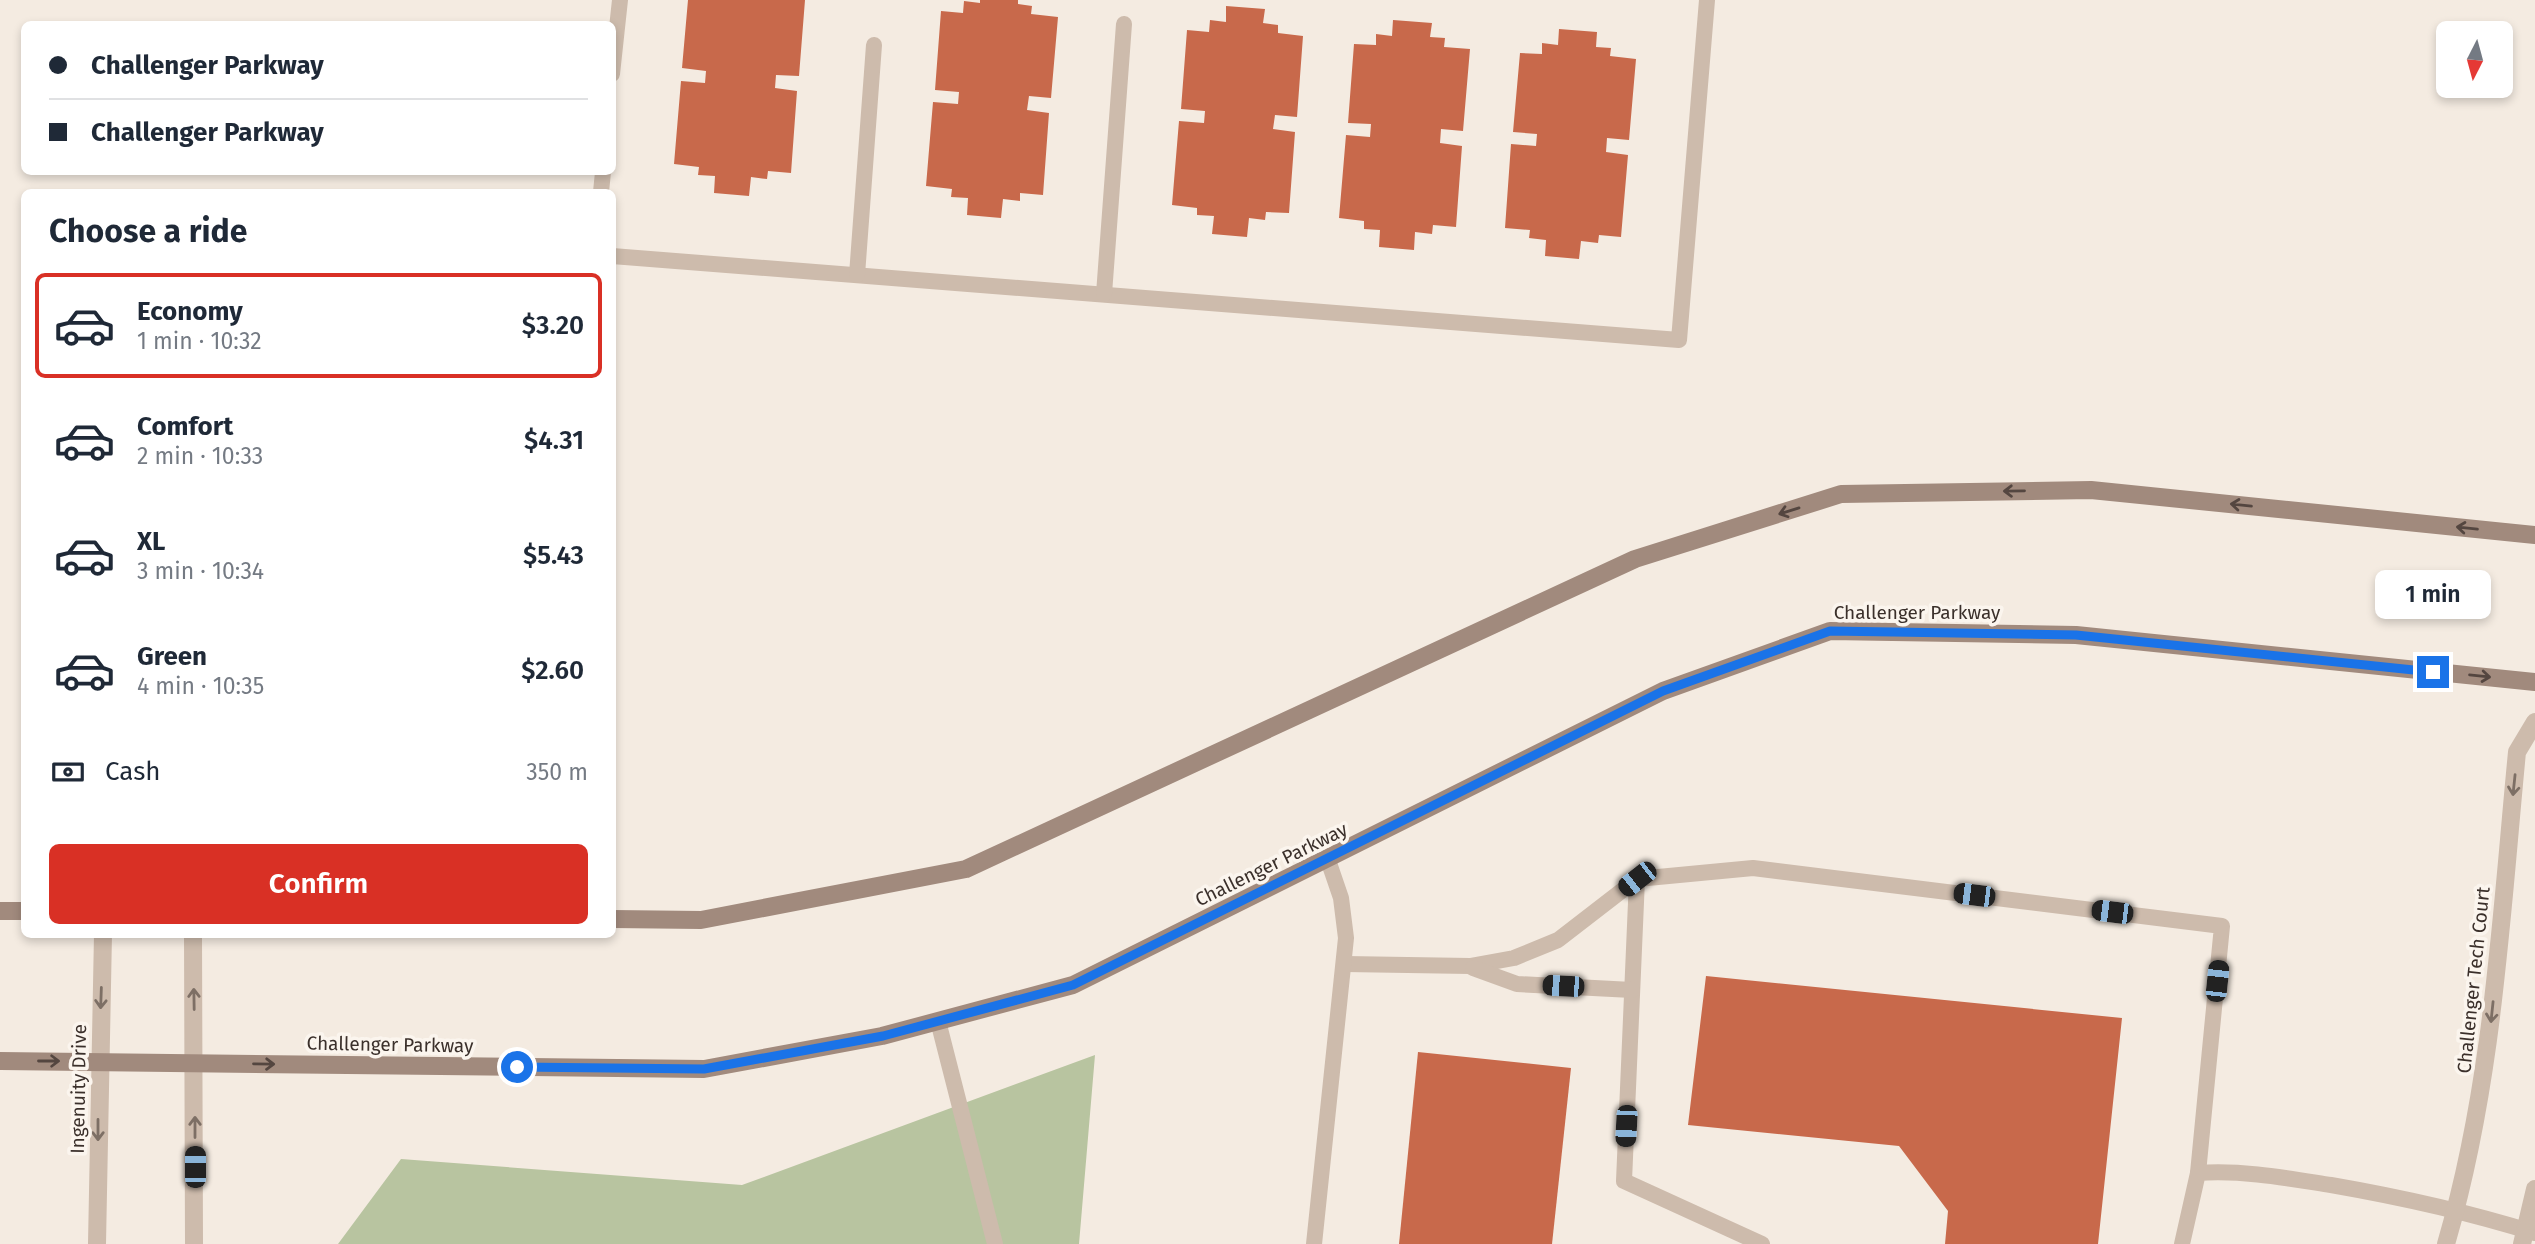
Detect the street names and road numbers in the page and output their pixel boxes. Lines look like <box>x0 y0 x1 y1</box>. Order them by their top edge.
street label: Challenger Parkway <box>1834 601 2001 624</box>
street label: Challenger Parkway <box>1191 817 1352 911</box>
street label: Challenger Tech Court <box>2452 885 2495 1075</box>
street label: Ingenuity Drive <box>66 1024 91 1154</box>
street label: Challenger Parkway <box>306 1032 474 1057</box>

